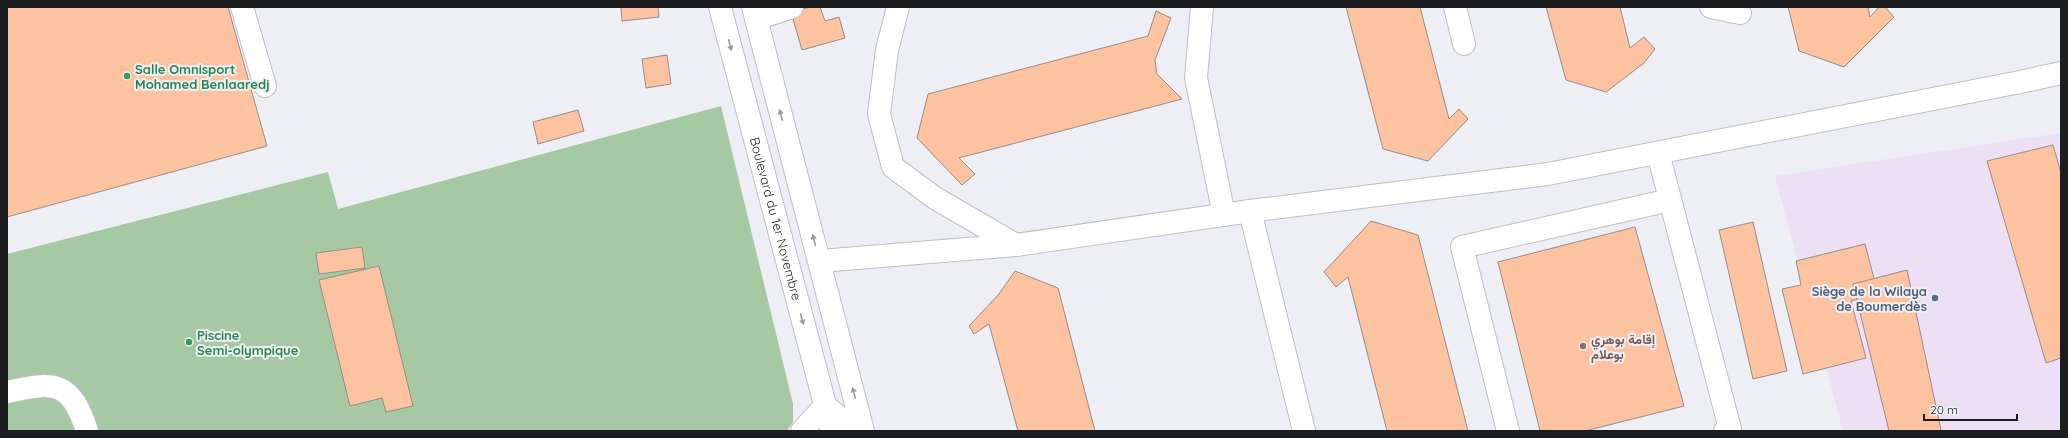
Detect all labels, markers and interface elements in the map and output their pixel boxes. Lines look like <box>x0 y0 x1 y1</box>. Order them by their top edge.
one-way arrow <box>727 39 733 51</box>
place label: Salle Omnisport Mohamed Benlaaredj <box>135 61 270 92</box>
marker: Salle Omnisport Mohamed Benlaaredj <box>122 71 132 81</box>
one-way arrow <box>778 108 784 120</box>
street label: Boulevard du 1er Novembre <box>747 136 805 302</box>
one-way arrow <box>811 234 817 246</box>
place label: Siège de la Wilaya de Boumerdès <box>1812 283 1927 314</box>
marker: Siège de la Wilaya de Boumerdès <box>1930 293 1940 303</box>
one-way arrow <box>800 313 806 326</box>
place label: Piscine Semi-olympique <box>197 327 299 358</box>
place label: إقامة بوهري بوعلام <box>1591 331 1655 363</box>
marker: Piscine Semi-olympique <box>184 337 194 347</box>
marker: إقامة بوهري بوعلام <box>1578 341 1588 351</box>
one-way arrow <box>850 387 856 399</box>
scale bar <box>1924 396 2017 422</box>
text: 20 m <box>1930 402 1958 417</box>

